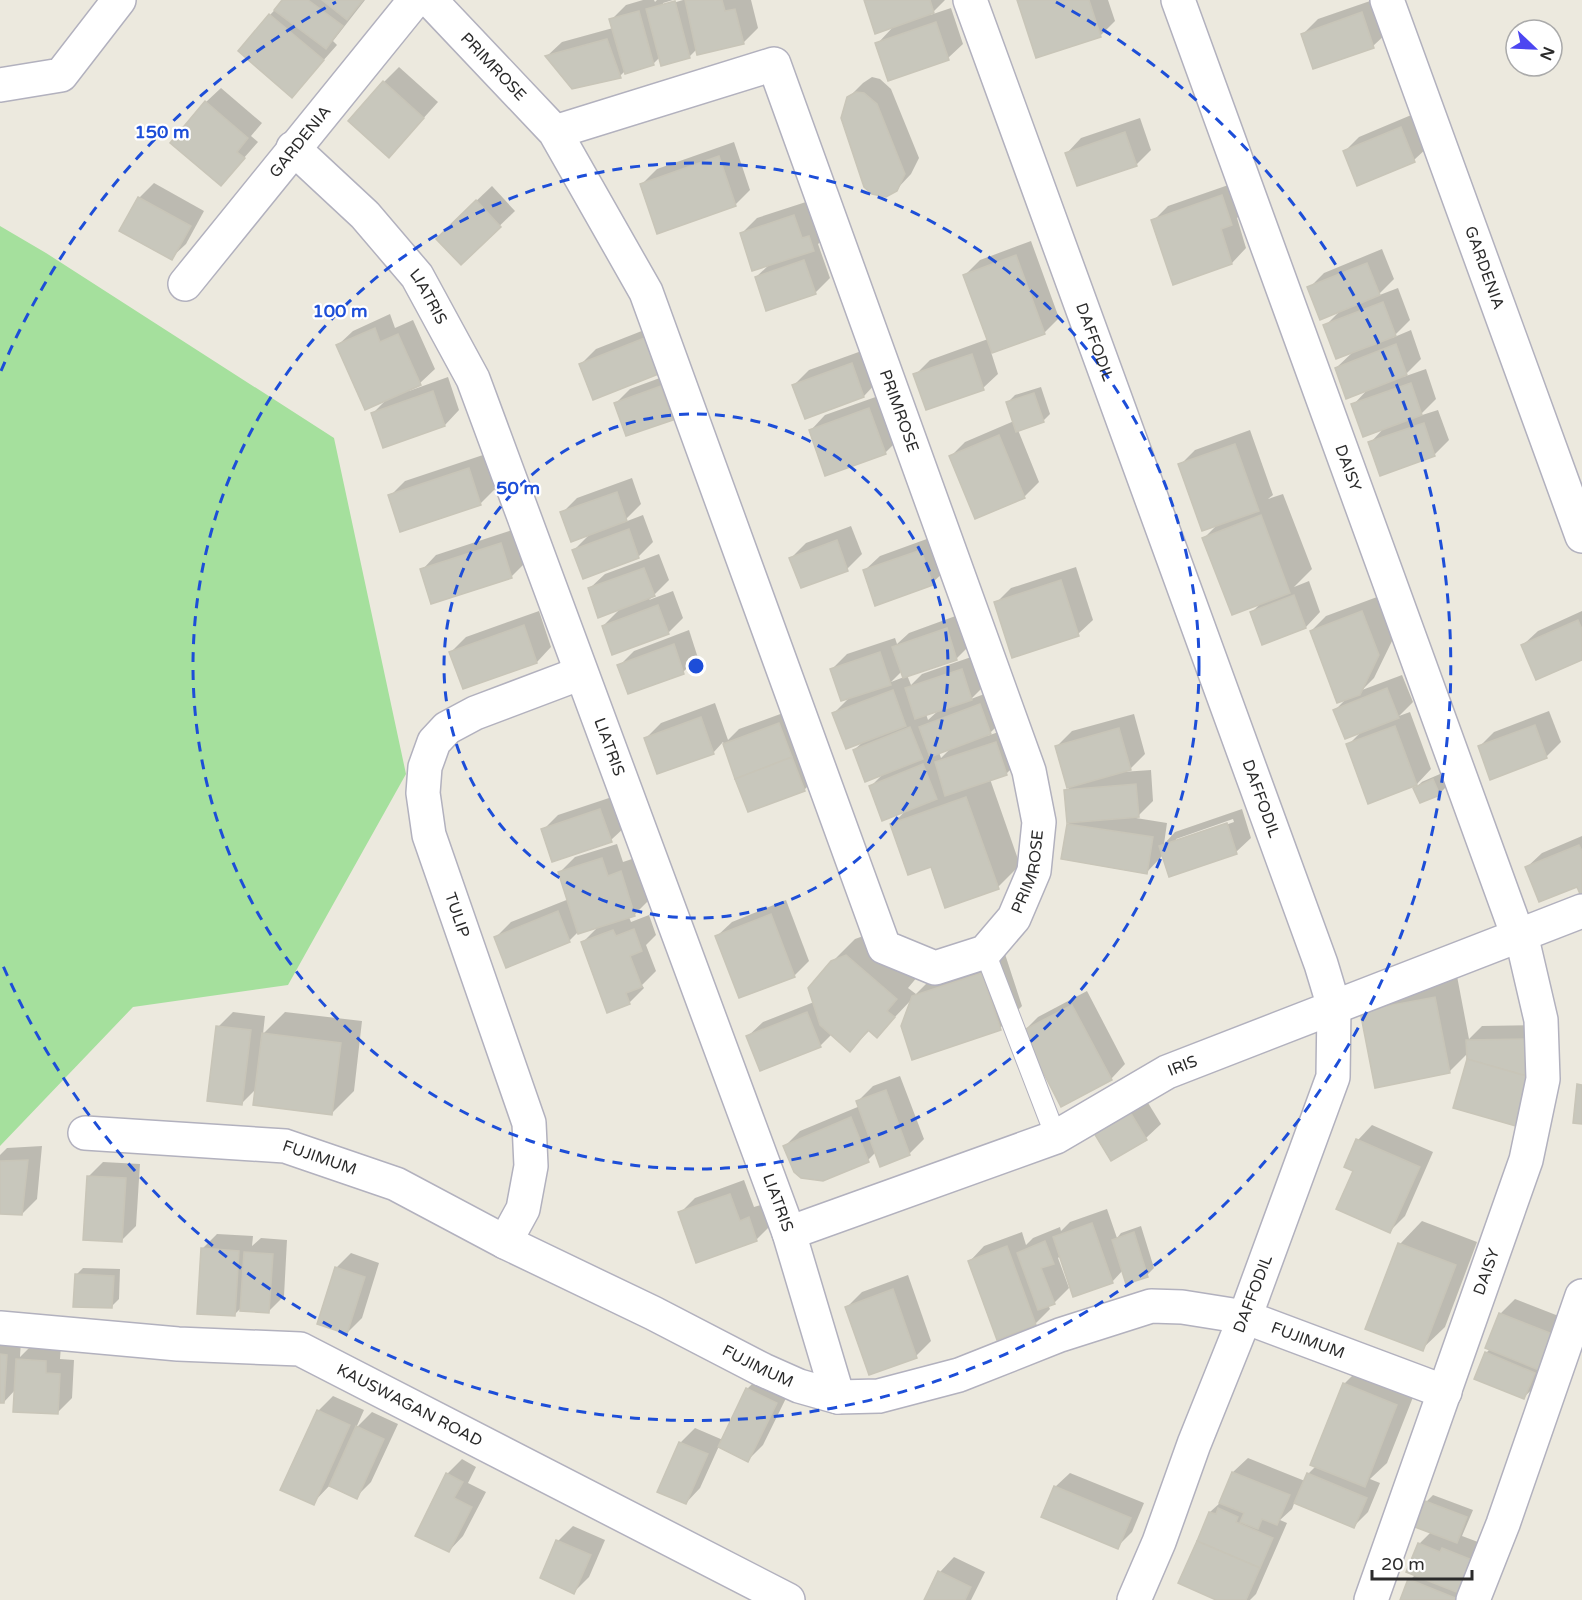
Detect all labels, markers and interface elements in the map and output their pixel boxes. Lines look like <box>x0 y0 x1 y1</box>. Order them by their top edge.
north arrow <box>1504 18 1564 78</box>
street label: PRIMROSE <box>456 28 530 105</box>
text: N <box>1535 44 1559 63</box>
street label: GARDENIA <box>265 102 335 182</box>
text: 150 m <box>134 121 190 143</box>
street label: GARDENIA <box>1460 223 1509 312</box>
street label: LIATRIS <box>405 264 451 328</box>
text: 100 m <box>312 300 368 322</box>
street label: DAFFODIL <box>1071 300 1118 384</box>
street label: PRIMROSE <box>875 367 923 455</box>
street label: DAISY <box>1330 442 1366 494</box>
text: 50 m <box>496 477 540 499</box>
centre of rings <box>686 656 706 676</box>
street label: LIATRIS <box>589 715 629 779</box>
street label: DAFFODIL <box>1237 757 1284 841</box>
street label: PRIMROSE <box>1007 829 1048 917</box>
street label: TULIP <box>440 890 474 940</box>
street label: IRIS <box>1165 1051 1200 1081</box>
street label: FUJIMUM <box>280 1136 359 1180</box>
street label: LIATRIS <box>758 1171 798 1235</box>
street label: DAISY <box>1469 1246 1504 1298</box>
street label: DAFFODIL <box>1229 1252 1277 1336</box>
street label: FUJIMUM <box>1268 1318 1347 1363</box>
street label: FUJIMUM <box>719 1341 797 1392</box>
street label: KAUSWAGAN ROAD <box>333 1360 486 1451</box>
scale bar <box>1372 1543 1472 1581</box>
text: 20 m <box>1381 1553 1425 1575</box>

